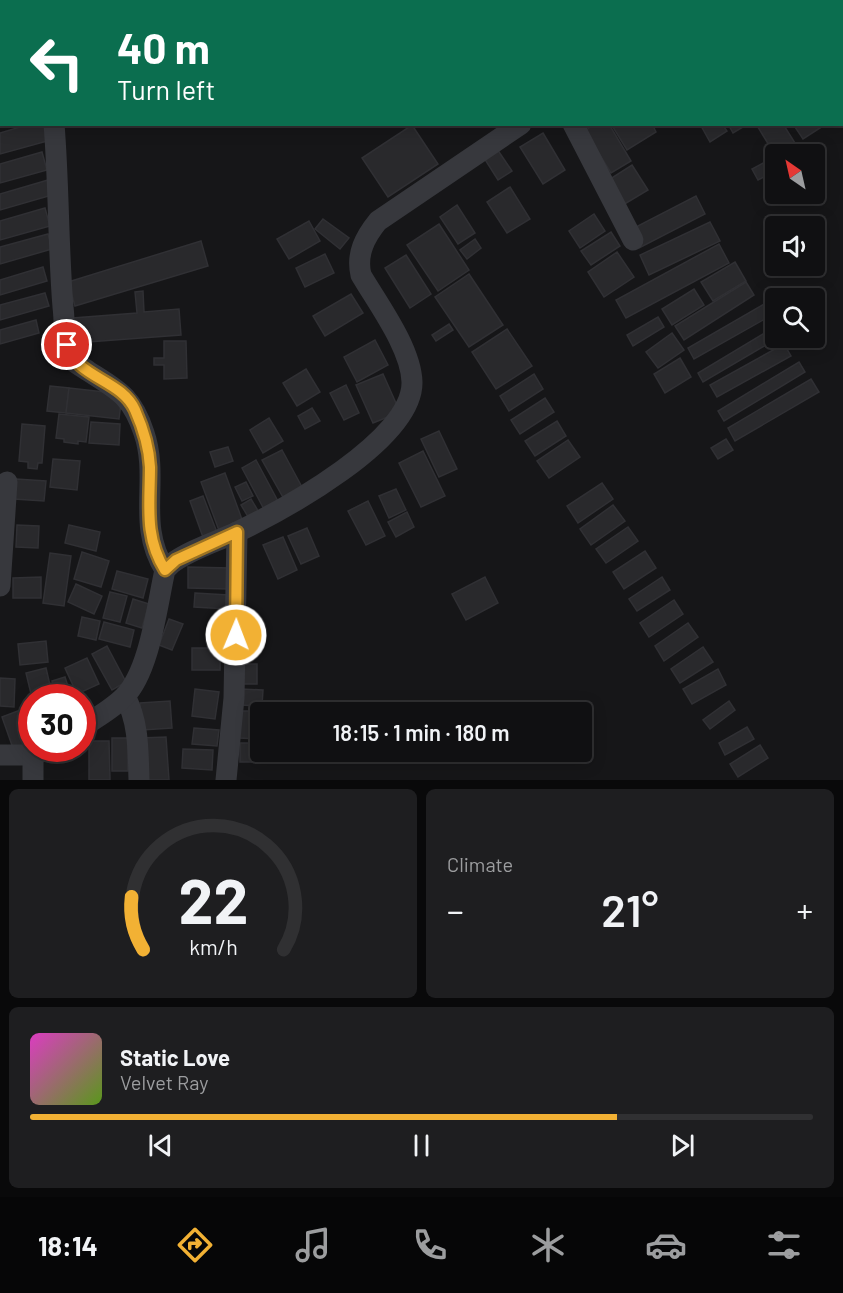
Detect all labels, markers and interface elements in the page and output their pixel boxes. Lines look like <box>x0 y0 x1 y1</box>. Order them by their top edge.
text: 40 m <box>117 22 210 72</box>
icon: left <box>18 24 96 102</box>
text: Turn left <box>117 73 215 105</box>
north arrow <box>765 144 825 204</box>
map controls <box>765 144 825 348</box>
button: sound <box>765 216 825 276</box>
button: search <box>765 288 825 348</box>
pin <box>41 319 92 370</box>
icon: arrive <box>50 328 83 361</box>
position arrow <box>204 603 268 667</box>
speed limit sign: 30 <box>18 684 96 762</box>
text: 18:15 · 1 min · 180 m <box>333 719 509 745</box>
text: Climate <box>447 852 513 876</box>
text: 22 <box>178 862 248 936</box>
text: 21° <box>601 882 659 936</box>
text: − <box>447 890 464 930</box>
text: + <box>796 890 813 930</box>
text: km/h <box>189 935 237 960</box>
text: Static Love <box>120 1044 230 1070</box>
text: Velvet Ray <box>120 1070 209 1094</box>
icon: previous <box>144 1129 177 1162</box>
icon: pause <box>405 1129 438 1162</box>
icon: next <box>666 1129 699 1162</box>
icon: directions <box>174 1224 216 1266</box>
icon: music <box>292 1224 334 1266</box>
icon: phone <box>409 1224 451 1266</box>
icon: climate <box>527 1224 569 1266</box>
icon: car <box>645 1224 687 1266</box>
icon: filters <box>763 1224 805 1266</box>
text: 18:14 <box>38 1229 98 1261</box>

